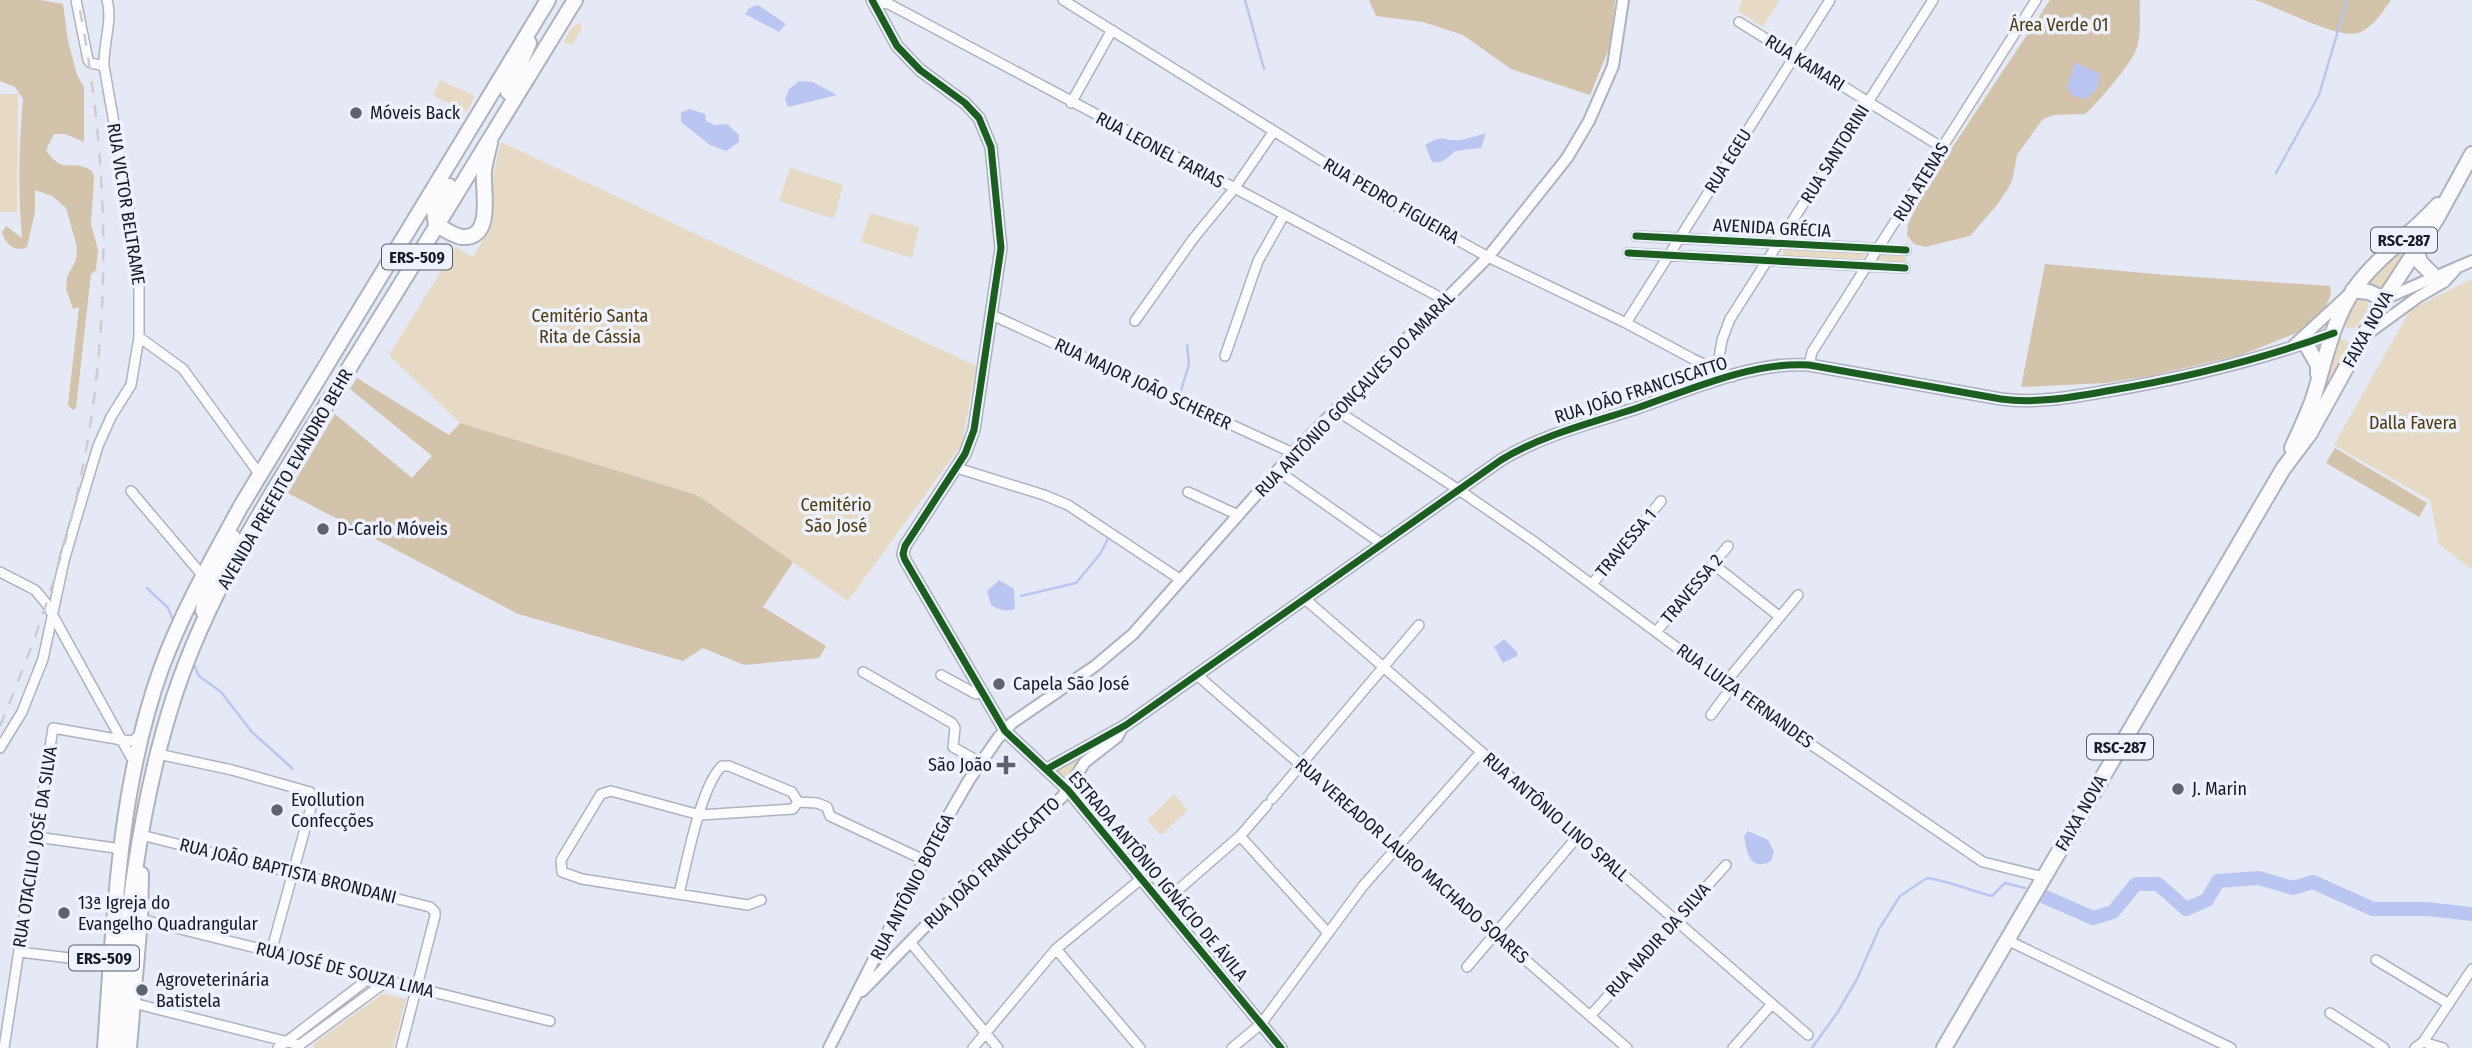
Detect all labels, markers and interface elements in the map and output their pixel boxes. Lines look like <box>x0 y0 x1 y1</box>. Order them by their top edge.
park label: Área Verde 01 <box>2009 13 2109 36</box>
street label: RUA KAMARI <box>1761 30 1849 96</box>
street label: RUA SANTORINI <box>1796 101 1874 207</box>
place label: Móveis Back <box>370 102 461 124</box>
marker: Móveis Back <box>348 105 364 121</box>
street label: RUA LEONEL FARIAS <box>1092 107 1228 193</box>
street label: RUA VICTOR BELTRAME <box>102 122 150 286</box>
street label: RUA EGEU <box>1700 125 1756 197</box>
street label: RUA ATENAS <box>1888 139 1954 225</box>
street label: RUA PEDRO FIGUEIRA <box>1319 153 1463 249</box>
street label: AVENIDA GRÉCIA <box>1712 213 1832 242</box>
road number: RSC-287 <box>2371 228 2437 252</box>
road number: ERS-509 <box>382 244 452 270</box>
street label: RUA ANTÔNIO GONÇALVES DO AMARAL <box>1251 286 1459 502</box>
street label: FAIXA NOVA <box>2338 286 2398 371</box>
park label: Cemitério Santa Rita de Cássia <box>532 305 649 348</box>
street label: RUA MAJOR JOÃO SCHERER <box>1051 333 1235 435</box>
street label: RUA JOÃO FRANCISCATTO <box>1552 352 1730 428</box>
street label: AVENIDA PREFEITO EVANDRO BEHR <box>213 365 357 593</box>
park label: Dalla Favera <box>2369 412 2457 434</box>
park label: Cemitério São José <box>801 494 871 537</box>
street label: TRAVESSA 1 <box>1591 504 1661 582</box>
place label: D-Carlo Móveis <box>337 518 448 540</box>
marker: D-Carlo Móveis <box>315 521 331 537</box>
street label: TRAVESSA 2 <box>1657 550 1727 628</box>
street label: RUA LUIZA FERNANDES <box>1672 639 1818 753</box>
place label: Capela São José <box>1013 673 1129 695</box>
marker: Capela São José <box>991 676 1007 692</box>
road number: RSC-287 <box>2087 734 2153 760</box>
street label: RUA OTACILIO JOSÉ DA SILVA <box>7 744 62 949</box>
street label: RUA ANTÔNIO LINO SPALL <box>1479 748 1633 886</box>
place label: São João <box>928 754 992 776</box>
street label: RUA VEREADOR LAURO MACHADO SOARES <box>1291 754 1533 968</box>
marker: São João <box>998 757 1014 773</box>
street label: ESTRADA ANTÔNIO IGNÁCIO DE ÁVILA <box>1064 766 1253 986</box>
street label: FAIXA NOVA <box>2050 771 2112 855</box>
place label: J. Marin <box>2192 778 2247 800</box>
marker: J. Marin <box>2170 781 2186 797</box>
place label: Evollution Confecções <box>291 789 374 832</box>
street label: RUA JOÃO FRANCISCATTO <box>919 792 1065 934</box>
marker: Evollution Confecções <box>269 802 285 818</box>
street label: RUA ANTÔNIO BOTEGA <box>866 810 959 964</box>
street label: RUA JOÃO BAPTISTA BRONDANI <box>177 833 399 909</box>
street label: RUA NADIR DA SILVA <box>1601 878 1715 1002</box>
place label: 13ª Igreja do Evangelho Quadrangular <box>78 892 259 935</box>
marker: 13ª Igreja do Evangelho Quadrangular <box>56 905 72 921</box>
street label: RUA JOSÉ DE SOUZA LIMA <box>254 936 437 1003</box>
road number: ERS-509 <box>69 946 139 970</box>
place label: Agroveterinária Batistela <box>156 969 269 1012</box>
marker: Agroveterinária Batistela <box>134 982 150 998</box>

